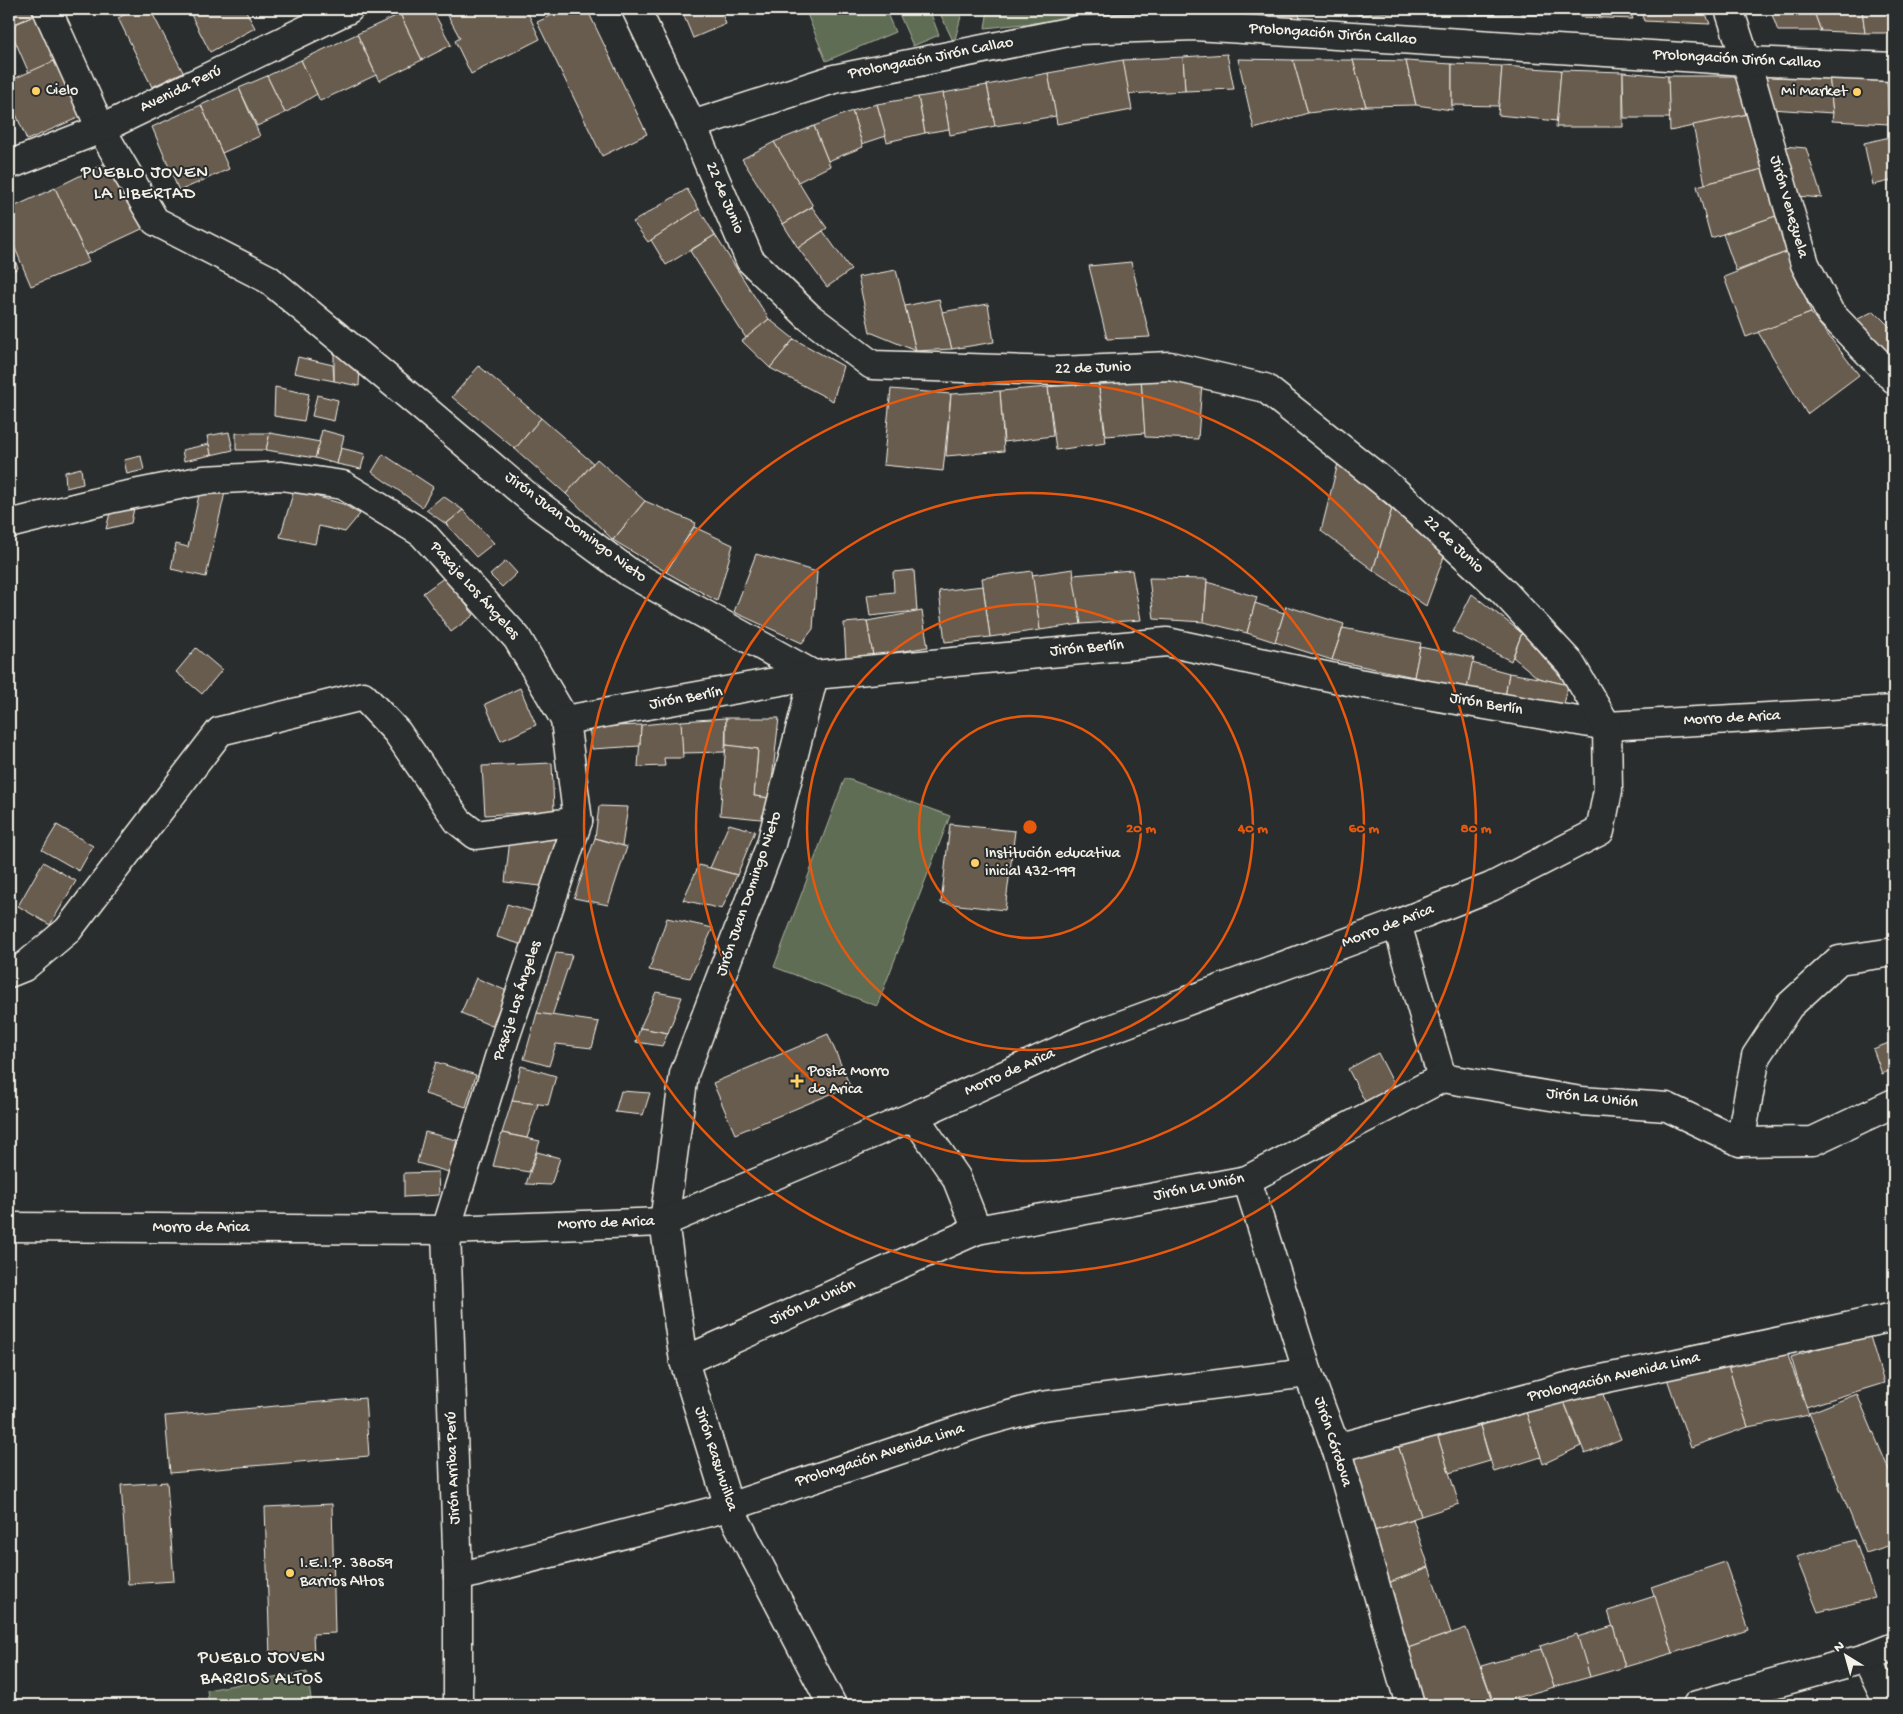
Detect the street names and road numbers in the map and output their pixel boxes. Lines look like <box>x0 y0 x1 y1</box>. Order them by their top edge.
street label: Prolongación Jirón Callao <box>1248 20 1417 50</box>
street label: Prolongación Jirón Callao <box>846 34 1015 85</box>
street label: Prolongación Jirón Callao <box>1652 46 1821 74</box>
street label: Avenida Perú <box>137 62 225 118</box>
street label: Jirón Venezuela <box>1764 154 1812 261</box>
street label: 22 de Junio <box>700 159 748 237</box>
street label: 22 de Junio <box>1055 358 1131 380</box>
street label: Jirón Juan Domingo Nieto <box>500 468 650 588</box>
street label: 22 de Junio <box>1419 512 1487 578</box>
street label: Pasaje Los Ángeles <box>424 537 524 645</box>
street label: Jirón Berlín <box>1049 636 1125 662</box>
street label: Jirón Berlín <box>648 683 724 715</box>
street label: Jirón Berlín <box>1448 689 1524 721</box>
street label: Morro de Arica <box>1683 707 1782 731</box>
street label: Jirón Juan Domingo Nieto <box>713 809 787 979</box>
street label: Morro de Arica <box>1339 900 1438 953</box>
street label: Pasaje Los Ángeles <box>488 937 547 1064</box>
street label: Morro de Arica <box>962 1044 1059 1101</box>
street label: Jirón La Unión <box>1545 1085 1639 1113</box>
street label: Jirón La Unión <box>1152 1170 1246 1206</box>
street label: Morro de Arica <box>557 1213 656 1235</box>
street label: Morro de Arica <box>152 1219 251 1238</box>
street label: Jirón La Unión <box>767 1275 859 1330</box>
street label: Prolongación Avenida Lima <box>1525 1349 1703 1407</box>
street label: Jirón Córdova <box>1309 1395 1356 1490</box>
street label: Jirón Rasuhuillca <box>689 1404 741 1515</box>
street label: Jirón Arriba Perú <box>443 1411 465 1525</box>
street label: Prolongación Avenida Lima <box>792 1419 968 1493</box>

